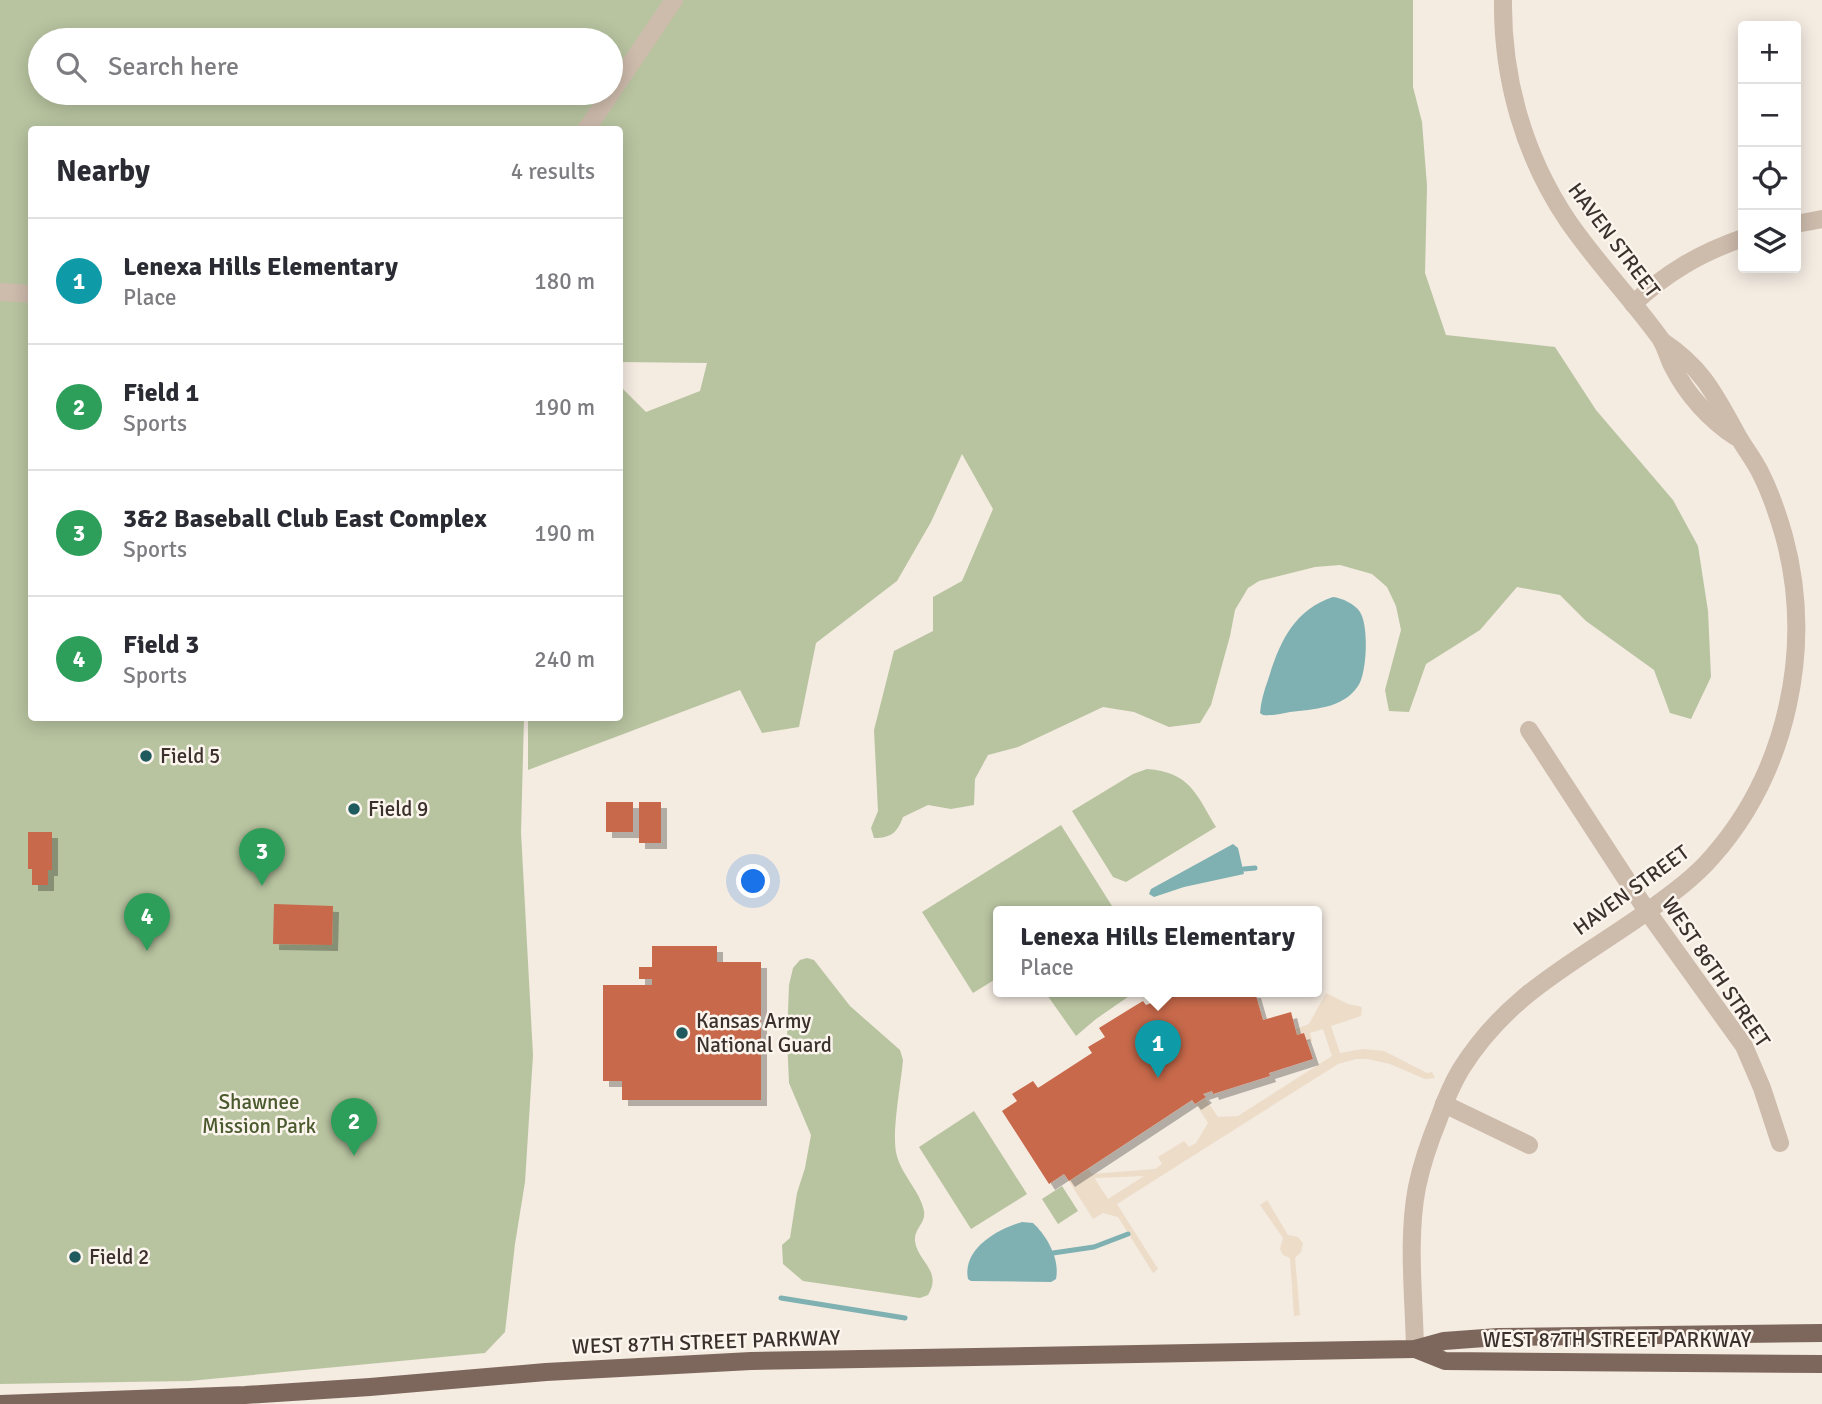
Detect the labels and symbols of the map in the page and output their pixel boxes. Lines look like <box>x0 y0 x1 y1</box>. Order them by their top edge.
street label: HAVEN STREET <box>1562 177 1666 303</box>
place label: Field 5 <box>160 743 220 769</box>
marker: Field 5 <box>138 748 154 764</box>
place label: Field 9 <box>368 796 428 822</box>
marker: Field 9 <box>346 801 362 817</box>
pin: 3 <box>239 828 285 886</box>
street label: HAVEN STREET <box>1568 839 1695 941</box>
your location <box>736 864 770 898</box>
street label: WEST 86TH STREET <box>1656 892 1776 1053</box>
pin: 4 <box>124 893 170 951</box>
place label: Kansas Army National Guard <box>696 1008 832 1058</box>
pin: 1 <box>1135 1020 1181 1078</box>
marker: Kansas Army National Guard <box>674 1025 690 1041</box>
park label: Shawnee Mission Park <box>202 1089 317 1139</box>
pin: 2 <box>331 1098 377 1156</box>
place label: Field 2 <box>89 1244 149 1270</box>
marker: Field 2 <box>67 1249 83 1265</box>
street label: WEST 87TH STREET PARKWAY <box>571 1324 841 1360</box>
street label: WEST 87TH STREET PARKWAY <box>1483 1327 1752 1353</box>

